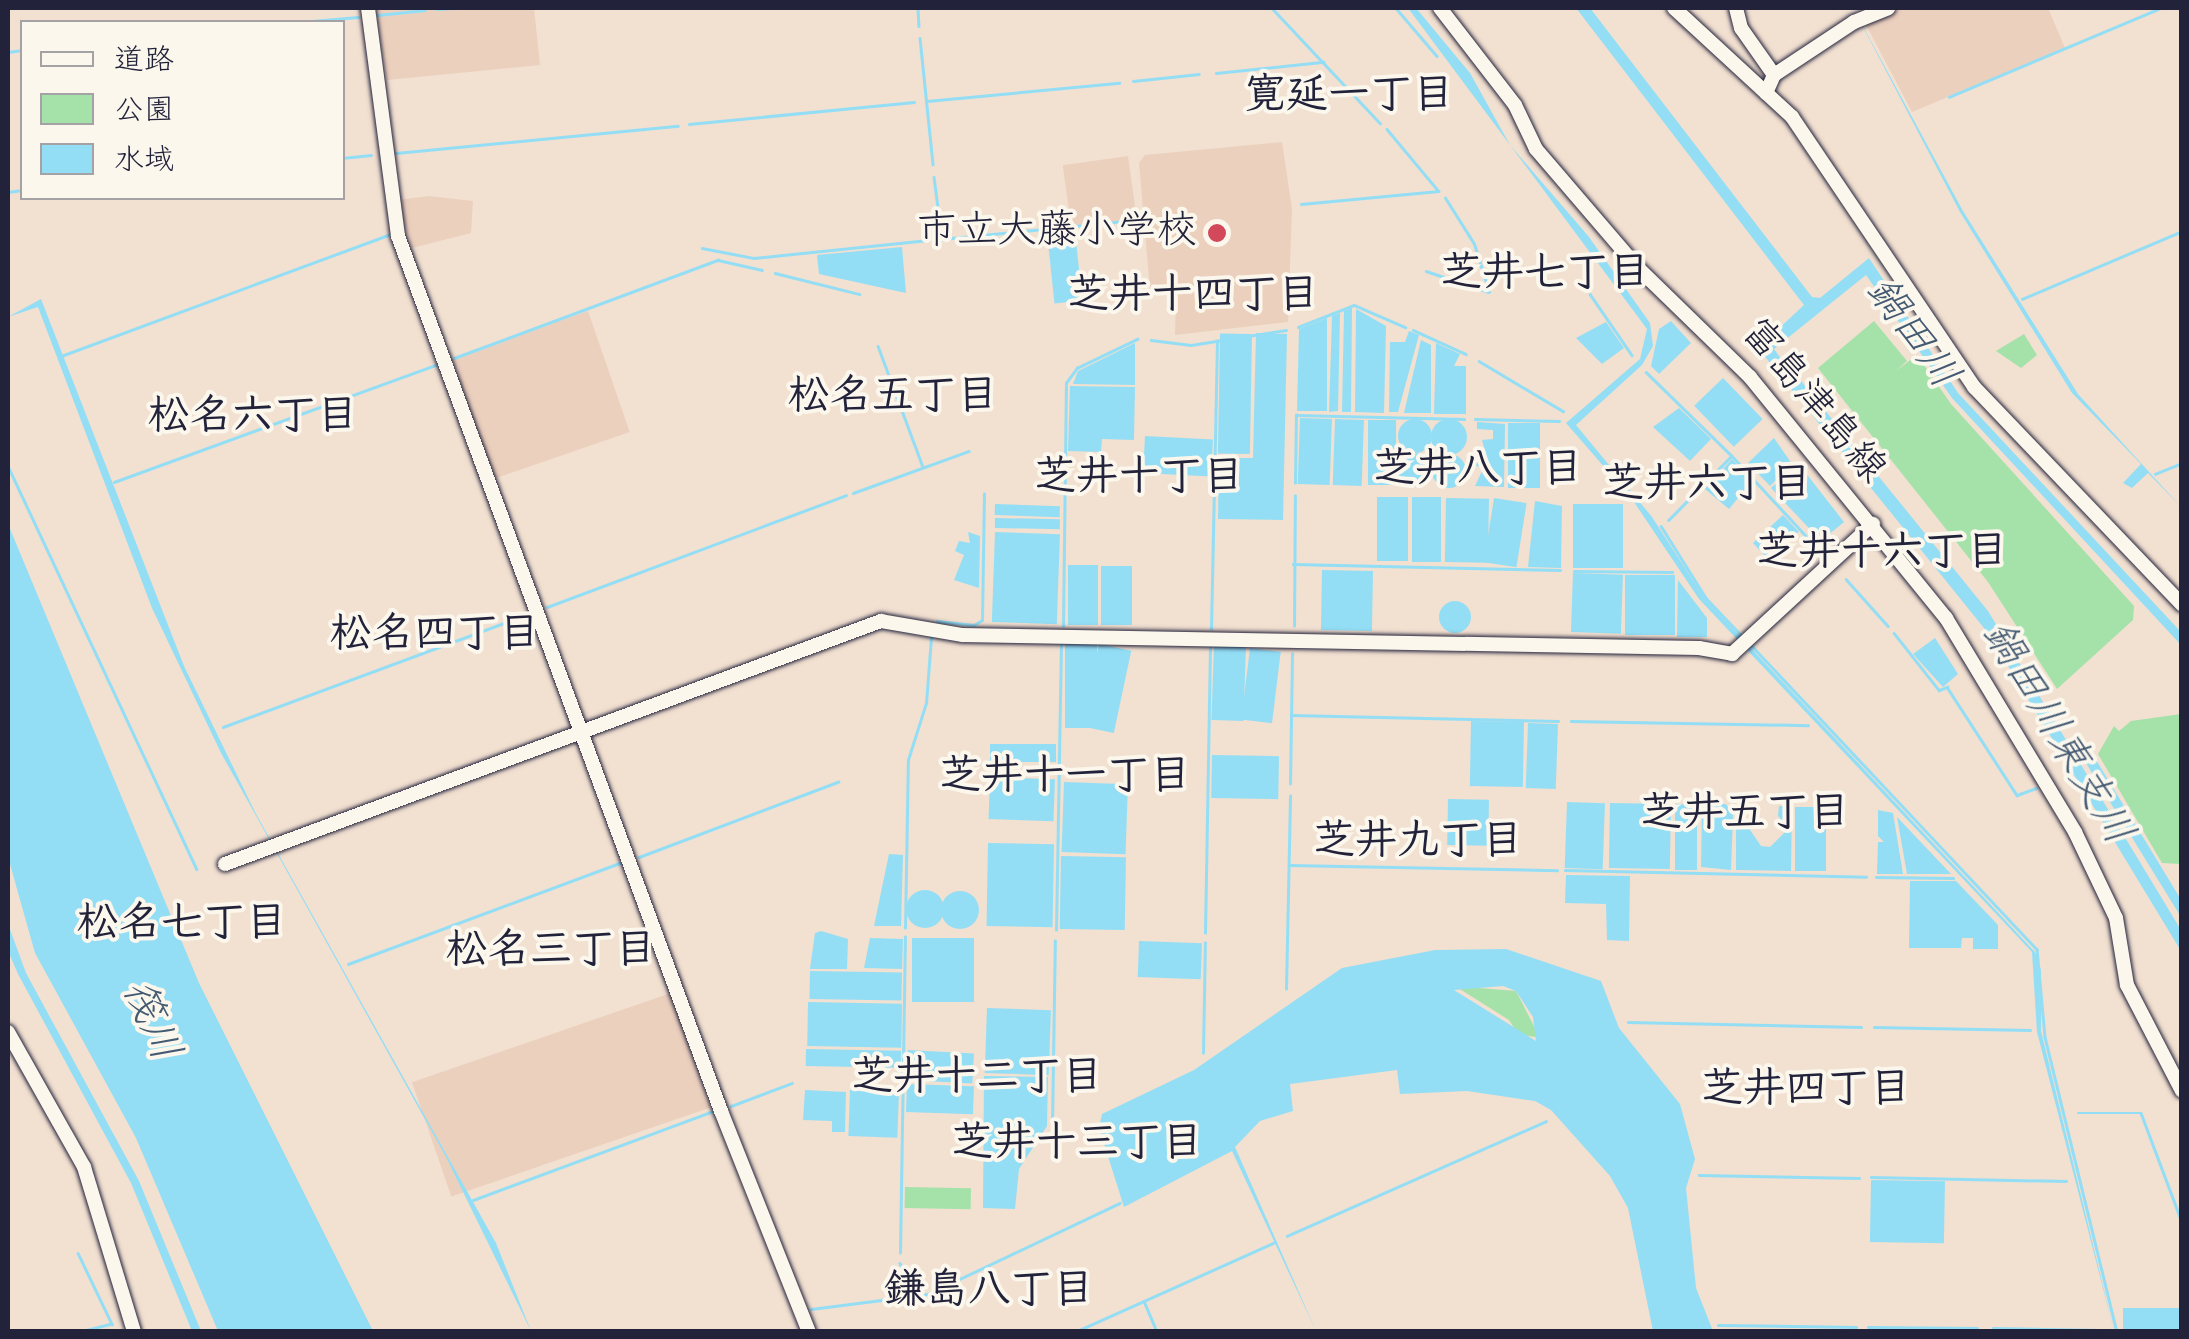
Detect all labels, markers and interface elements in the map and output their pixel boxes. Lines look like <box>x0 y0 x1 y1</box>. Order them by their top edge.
legend <box>20 20 345 200</box>
text: 道路 <box>114 40 174 84</box>
district label: 寛延一丁目 <box>1244 72 1454 122</box>
text: 公園 <box>114 90 174 134</box>
text: 水域 <box>114 140 174 184</box>
place label: 市立大藤小学校 <box>917 209 1197 257</box>
marker: 市立大藤小学校 <box>1206 222 1228 244</box>
district label: 芝井七丁目 <box>1440 250 1650 300</box>
water label: 鍋田川 <box>1854 268 1968 400</box>
district label: 芝井十四丁目 <box>1067 272 1319 322</box>
street label: 富島津島線 <box>1729 310 1895 494</box>
district label: 松名五丁目 <box>788 373 998 423</box>
district label: 松名六丁目 <box>148 393 358 443</box>
district label: 芝井八丁目 <box>1373 446 1583 496</box>
district label: 芝井十丁目 <box>1034 454 1244 504</box>
district label: 芝井六丁目 <box>1602 461 1812 511</box>
district label: 芝井十六丁目 <box>1756 529 2008 579</box>
district label: 松名四丁目 <box>330 611 540 661</box>
water label: 鍋田川東支川 <box>1970 613 2142 855</box>
district label: 芝井十一丁目 <box>939 753 1191 803</box>
district label: 芝井五丁目 <box>1640 790 1850 840</box>
district label: 芝井九丁目 <box>1313 818 1523 868</box>
district label: 松名七丁目 <box>77 900 287 950</box>
district label: 松名三丁目 <box>446 927 656 977</box>
water label: 筏川 <box>109 972 189 1070</box>
district label: 芝井十二丁目 <box>851 1054 1103 1104</box>
district label: 芝井四丁目 <box>1701 1066 1911 1116</box>
district label: 芝井十三丁目 <box>951 1120 1203 1170</box>
district label: 鎌島八丁目 <box>884 1267 1094 1317</box>

